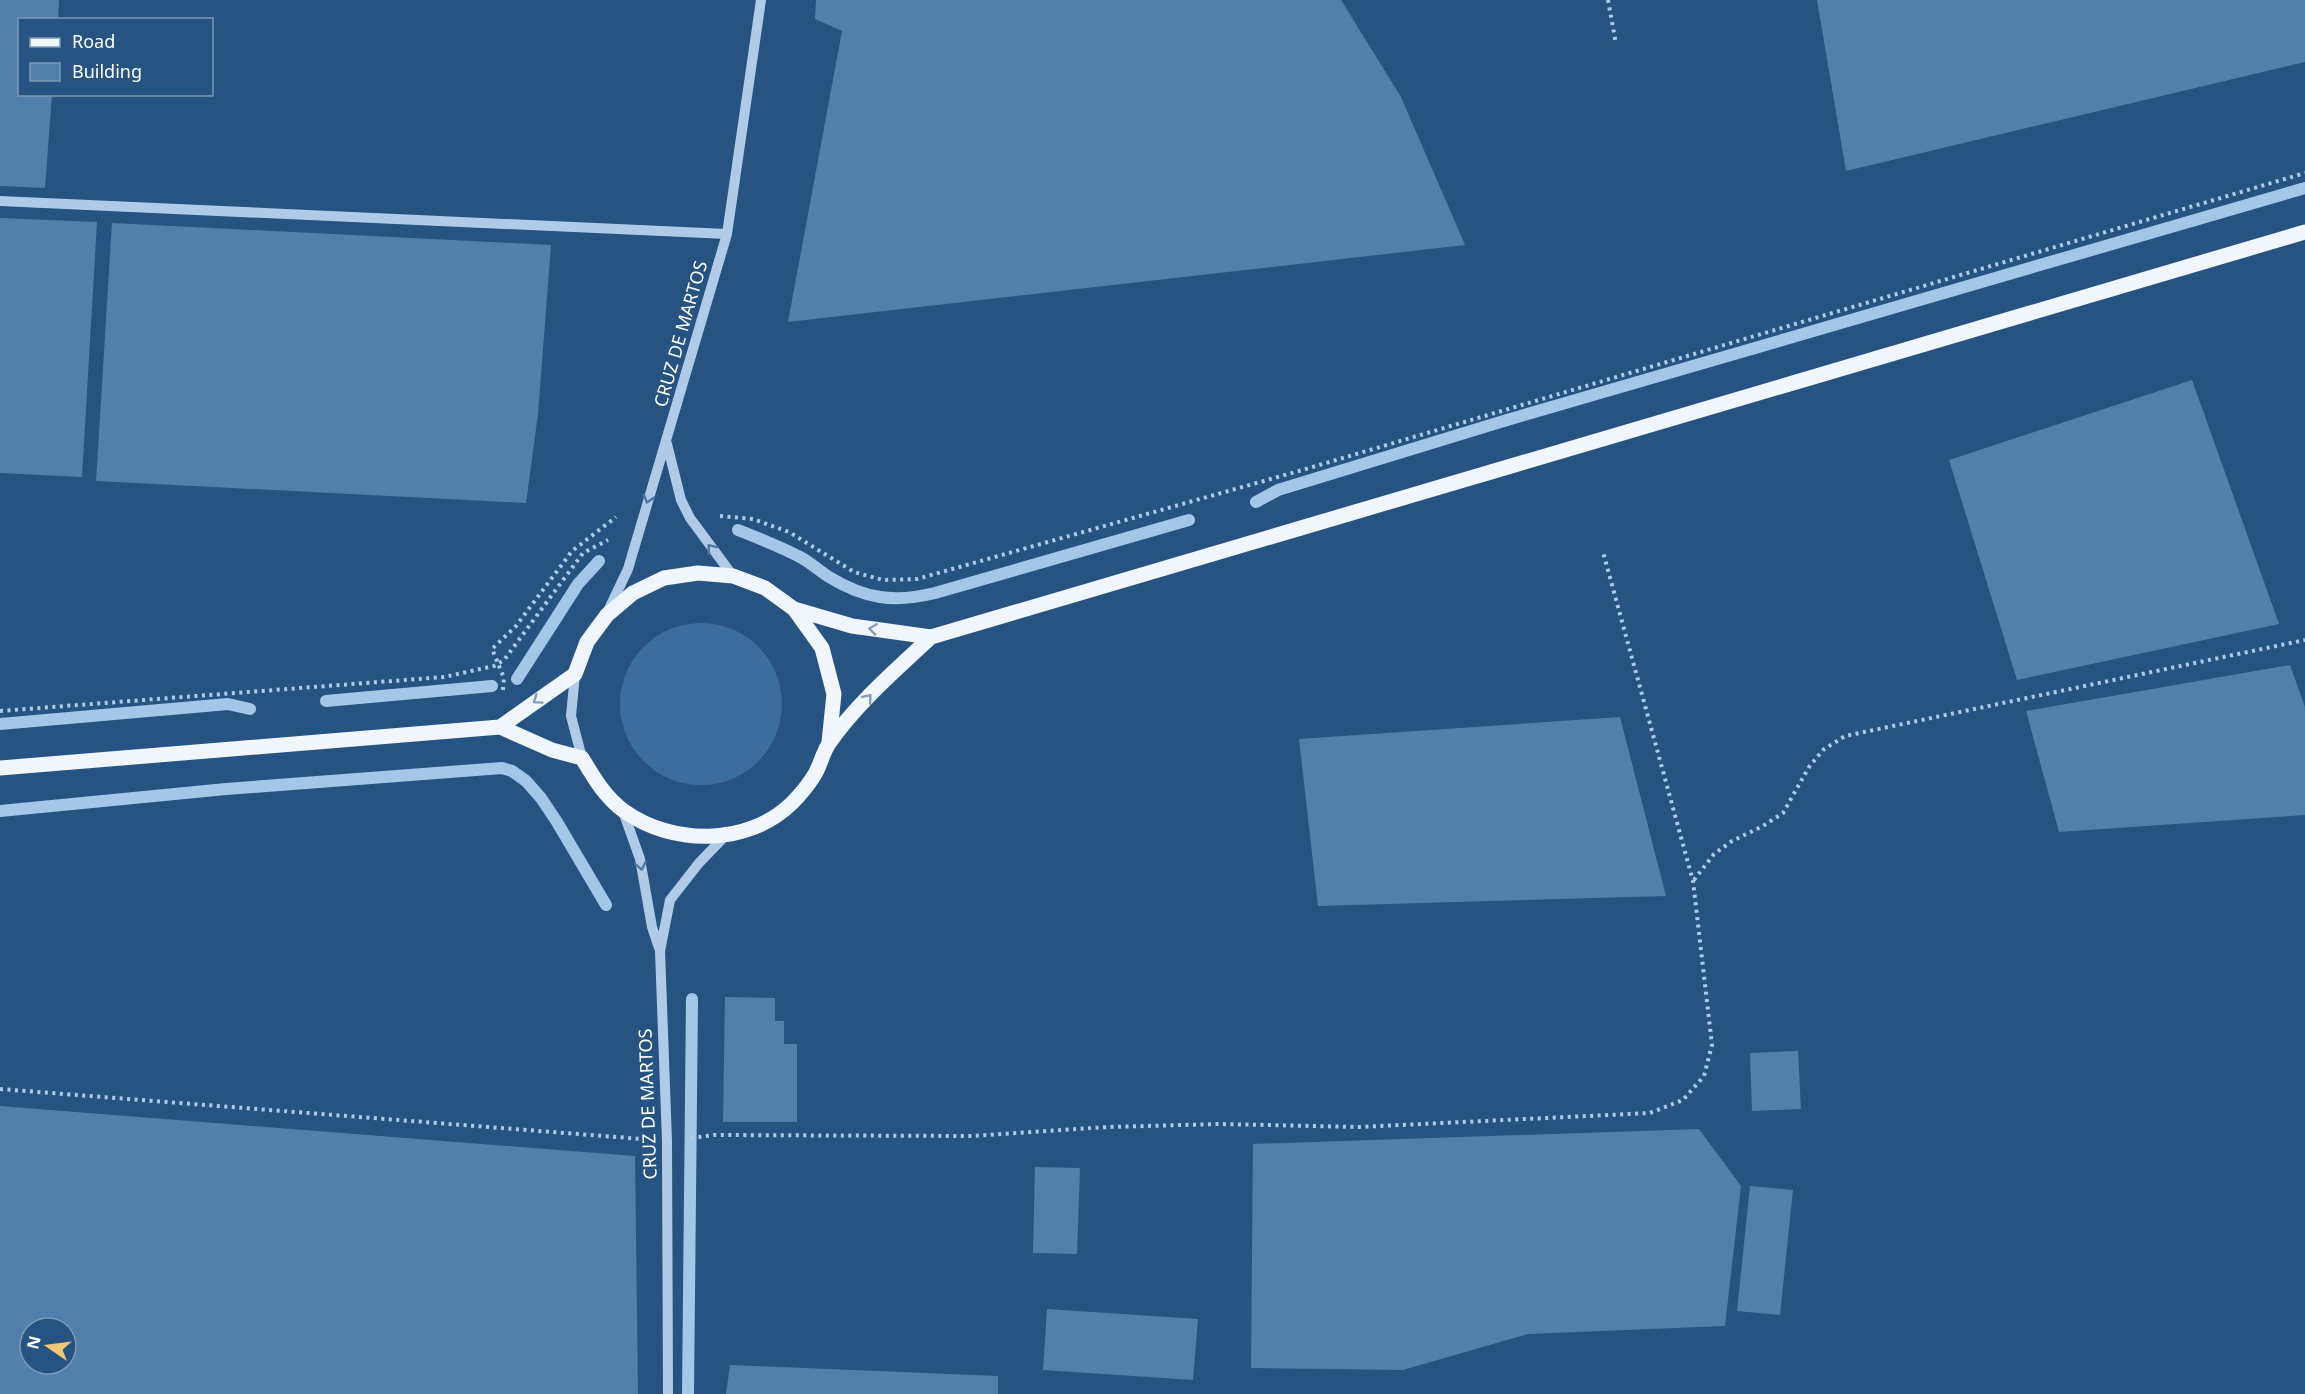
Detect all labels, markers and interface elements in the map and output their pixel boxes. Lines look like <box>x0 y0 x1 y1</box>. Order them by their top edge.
legend <box>18 18 213 96</box>
text: Road <box>72 29 115 53</box>
text: Building <box>72 59 142 83</box>
street label: CRUZ DE MARTOS <box>648 258 712 410</box>
one-way arrow <box>643 493 655 504</box>
one-way arrow <box>707 543 718 554</box>
one-way arrow <box>869 624 878 636</box>
one-way arrow <box>533 693 544 704</box>
one-way arrow <box>861 694 872 705</box>
one-way arrow <box>634 861 647 871</box>
street label: CRUZ DE MARTOS <box>632 1028 662 1180</box>
north arrow <box>18 1316 78 1376</box>
text: N <box>21 1333 46 1351</box>

